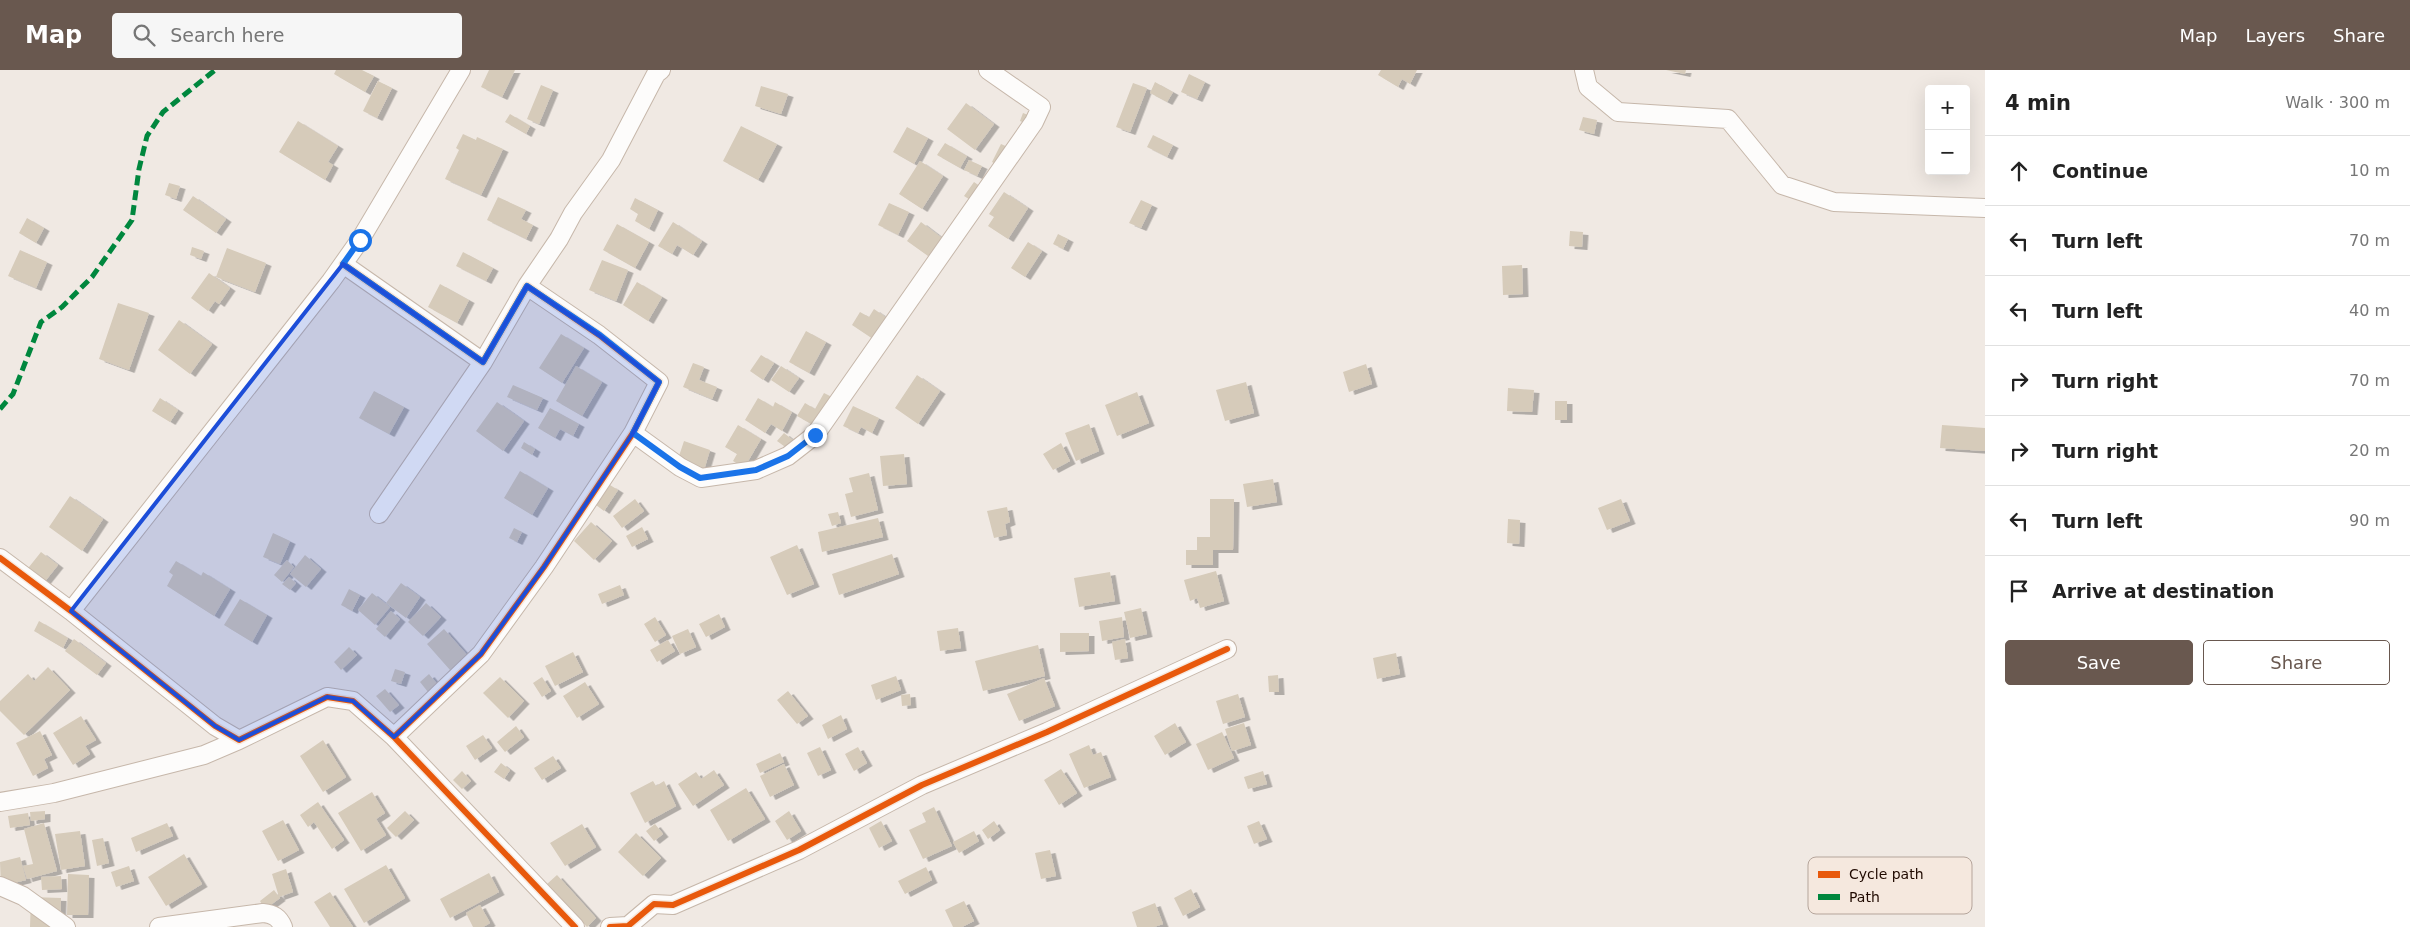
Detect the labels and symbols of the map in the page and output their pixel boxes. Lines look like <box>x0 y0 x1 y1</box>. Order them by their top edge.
route start <box>349 229 372 252</box>
route end <box>804 424 827 447</box>
legend <box>1808 857 1972 914</box>
text: Cycle path <box>1849 866 1924 882</box>
text: Path <box>1849 889 1880 905</box>

